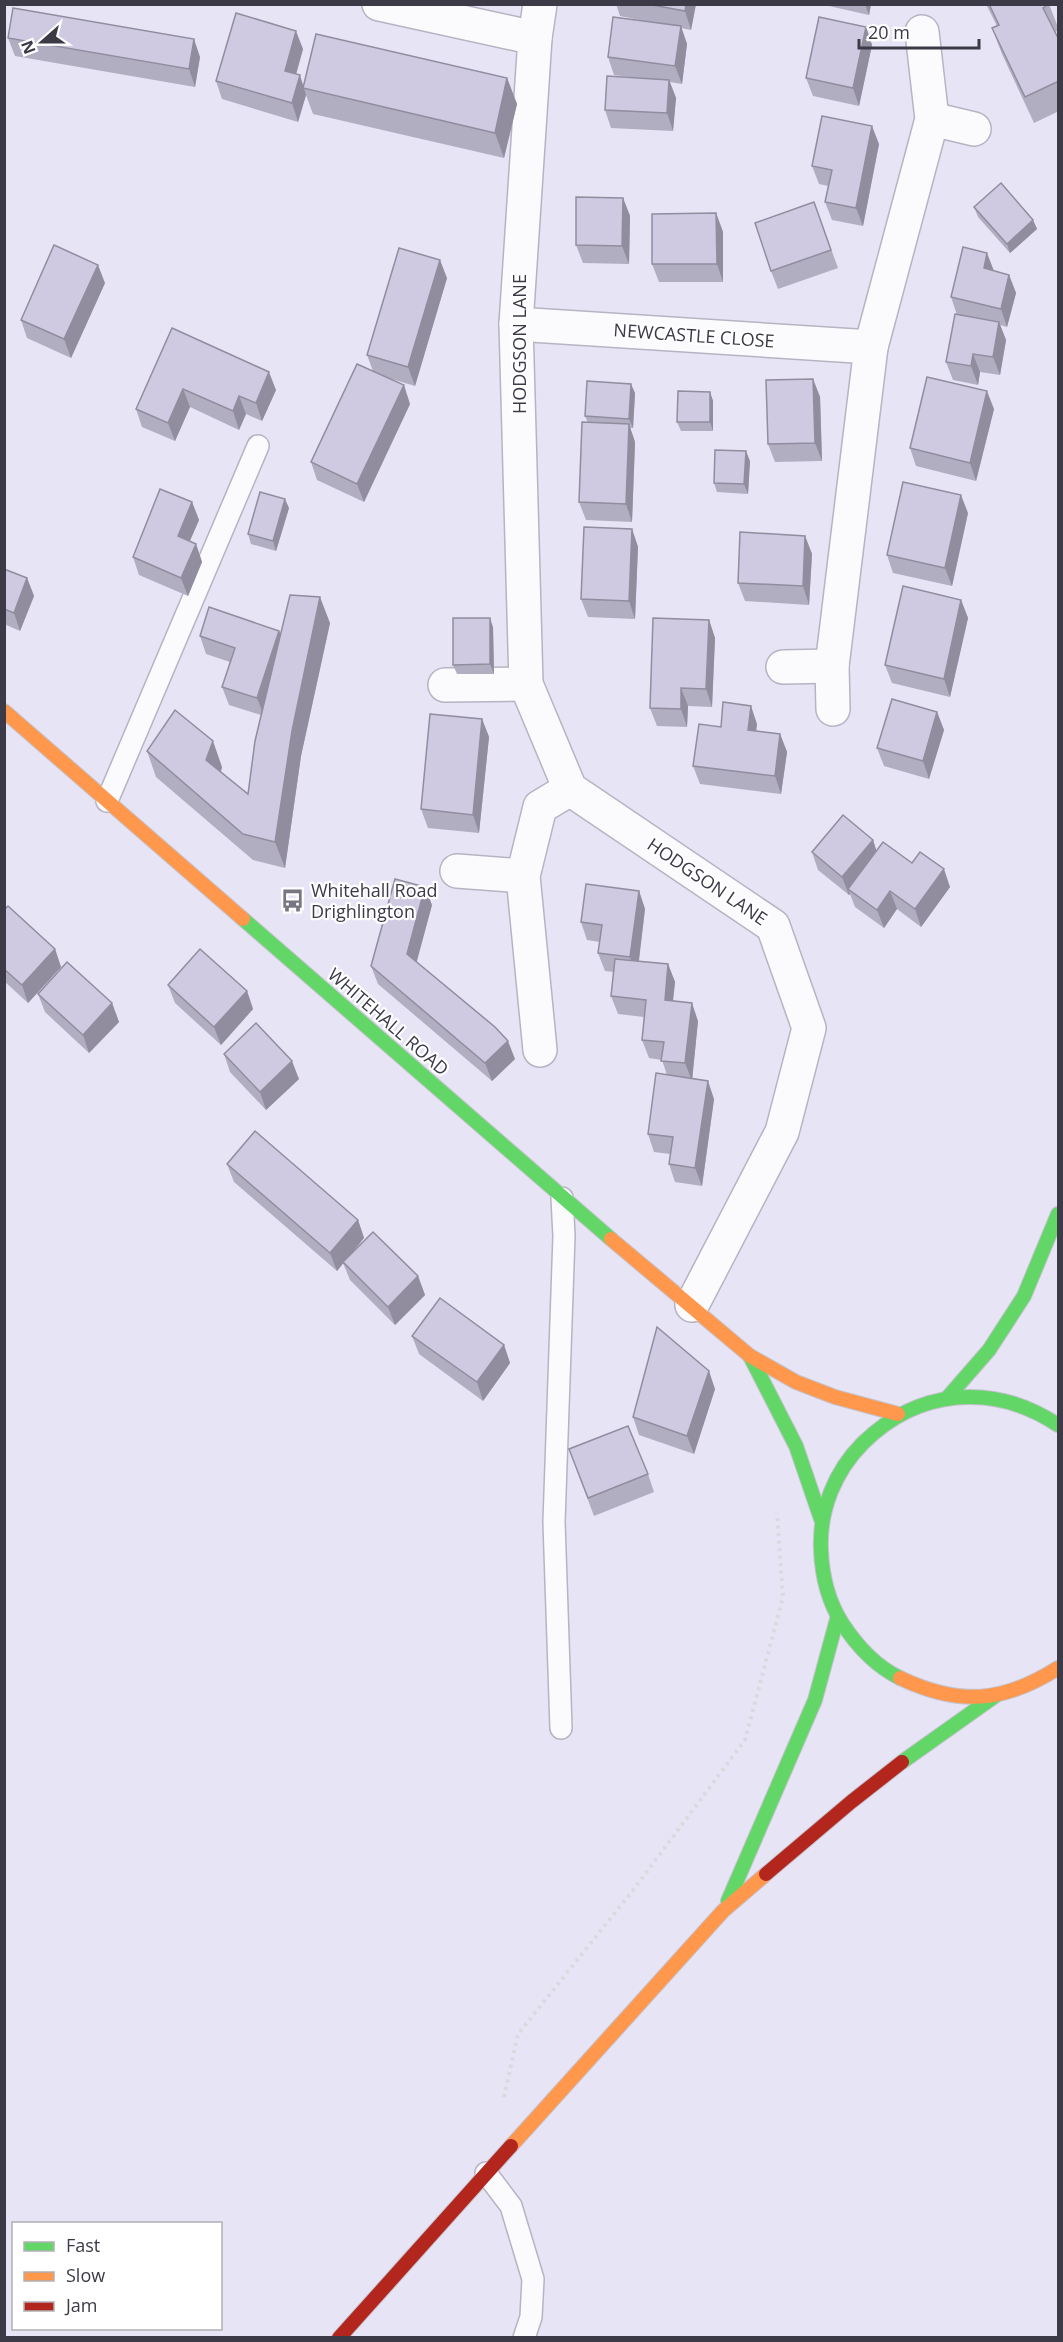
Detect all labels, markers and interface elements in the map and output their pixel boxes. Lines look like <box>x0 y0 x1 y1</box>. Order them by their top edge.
north arrow <box>12 12 72 72</box>
scale bar <box>859 12 979 50</box>
text: 20 m <box>868 20 910 44</box>
text: N <box>15 37 41 57</box>
street label: HODGSON LANE <box>507 274 531 414</box>
street label: NEWCASTLE CLOSE <box>613 317 775 353</box>
street label: HODGSON LANE <box>643 832 772 930</box>
place label: Whitehall Road Drighlington <box>311 878 437 923</box>
bus stop icon: Whitehall Road Drighlington <box>280 888 306 914</box>
street label: WHITEHALL ROAD <box>323 962 454 1080</box>
legend <box>12 2222 222 2330</box>
text: Fast <box>66 2233 100 2257</box>
text: Slow <box>66 2263 105 2287</box>
text: Jam <box>64 2293 98 2317</box>

